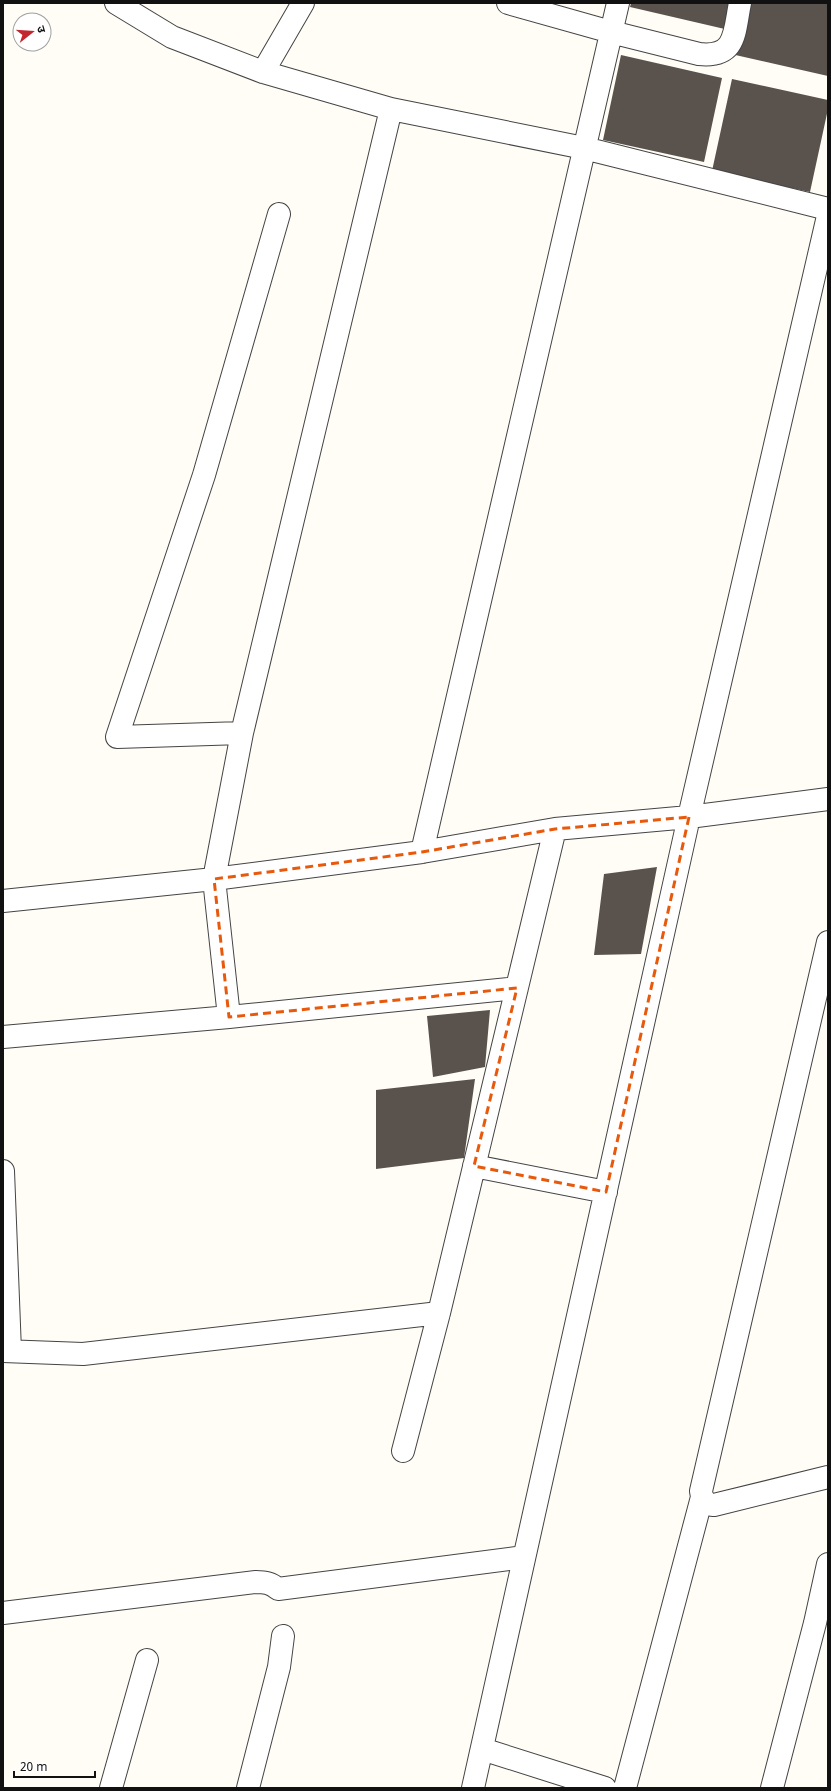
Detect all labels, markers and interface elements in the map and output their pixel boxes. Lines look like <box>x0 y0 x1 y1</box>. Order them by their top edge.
north arrow <box>12 12 52 52</box>
text: उ <box>33 24 48 35</box>
scale bar <box>14 1753 95 1779</box>
text: 20 m <box>20 1760 48 1776</box>

